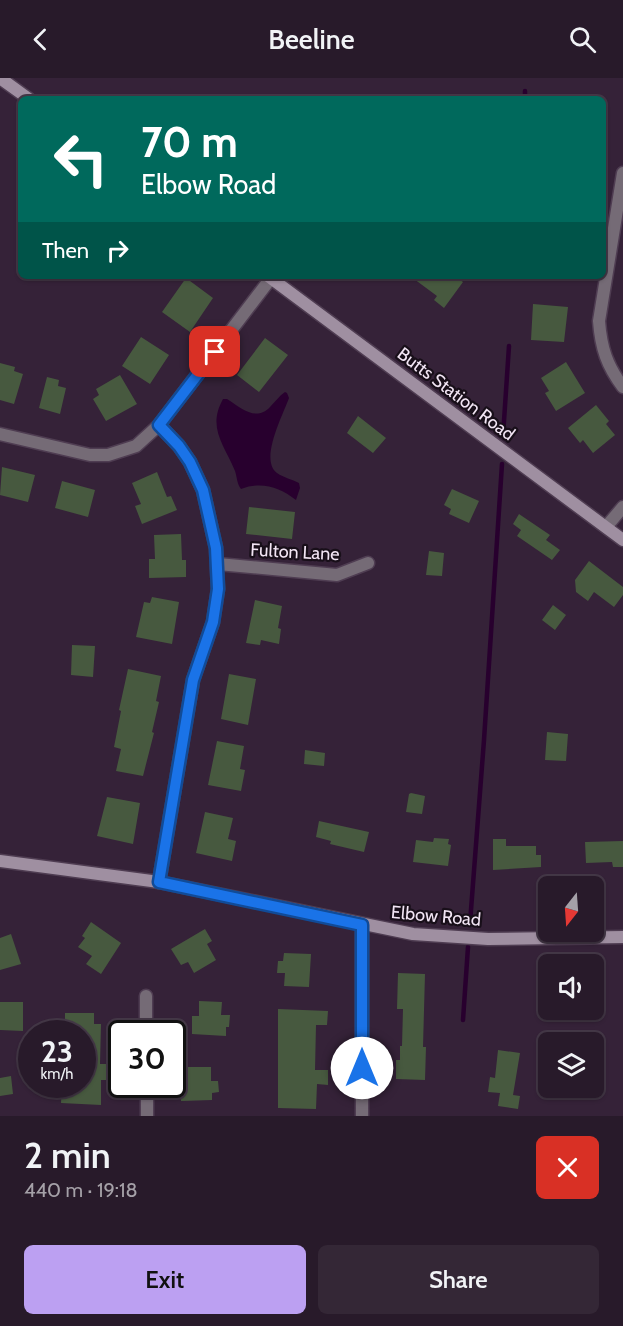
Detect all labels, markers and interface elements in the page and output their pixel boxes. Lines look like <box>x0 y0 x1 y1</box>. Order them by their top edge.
icon: back <box>24 23 57 56</box>
text: Beeline <box>268 23 355 56</box>
icon: search <box>566 23 599 56</box>
text: 70 m <box>141 116 238 168</box>
icon: left <box>42 120 120 198</box>
text: Elbow Road <box>141 168 276 201</box>
icon: right <box>101 234 134 267</box>
text: Then <box>42 237 89 264</box>
pin <box>189 326 240 377</box>
icon: arrive <box>198 335 231 368</box>
street label: Butts Station Road <box>393 343 519 445</box>
street label: Fulton Lane <box>250 539 340 565</box>
north arrow <box>538 876 604 942</box>
map controls <box>538 876 604 1098</box>
street label: Elbow Road <box>390 901 482 931</box>
button: sound <box>538 954 604 1020</box>
speed limit sign: 30 <box>108 1020 186 1098</box>
button: layers <box>538 1032 604 1098</box>
text: 23 <box>41 1033 73 1070</box>
position arrow <box>330 1036 394 1100</box>
text: km/h <box>41 1065 73 1083</box>
text: 2 min <box>24 1133 111 1177</box>
button: close <box>536 1136 599 1199</box>
text: 440 m · 19:18 <box>24 1178 138 1202</box>
button: Exit <box>24 1245 306 1314</box>
button: Share <box>318 1245 599 1314</box>

